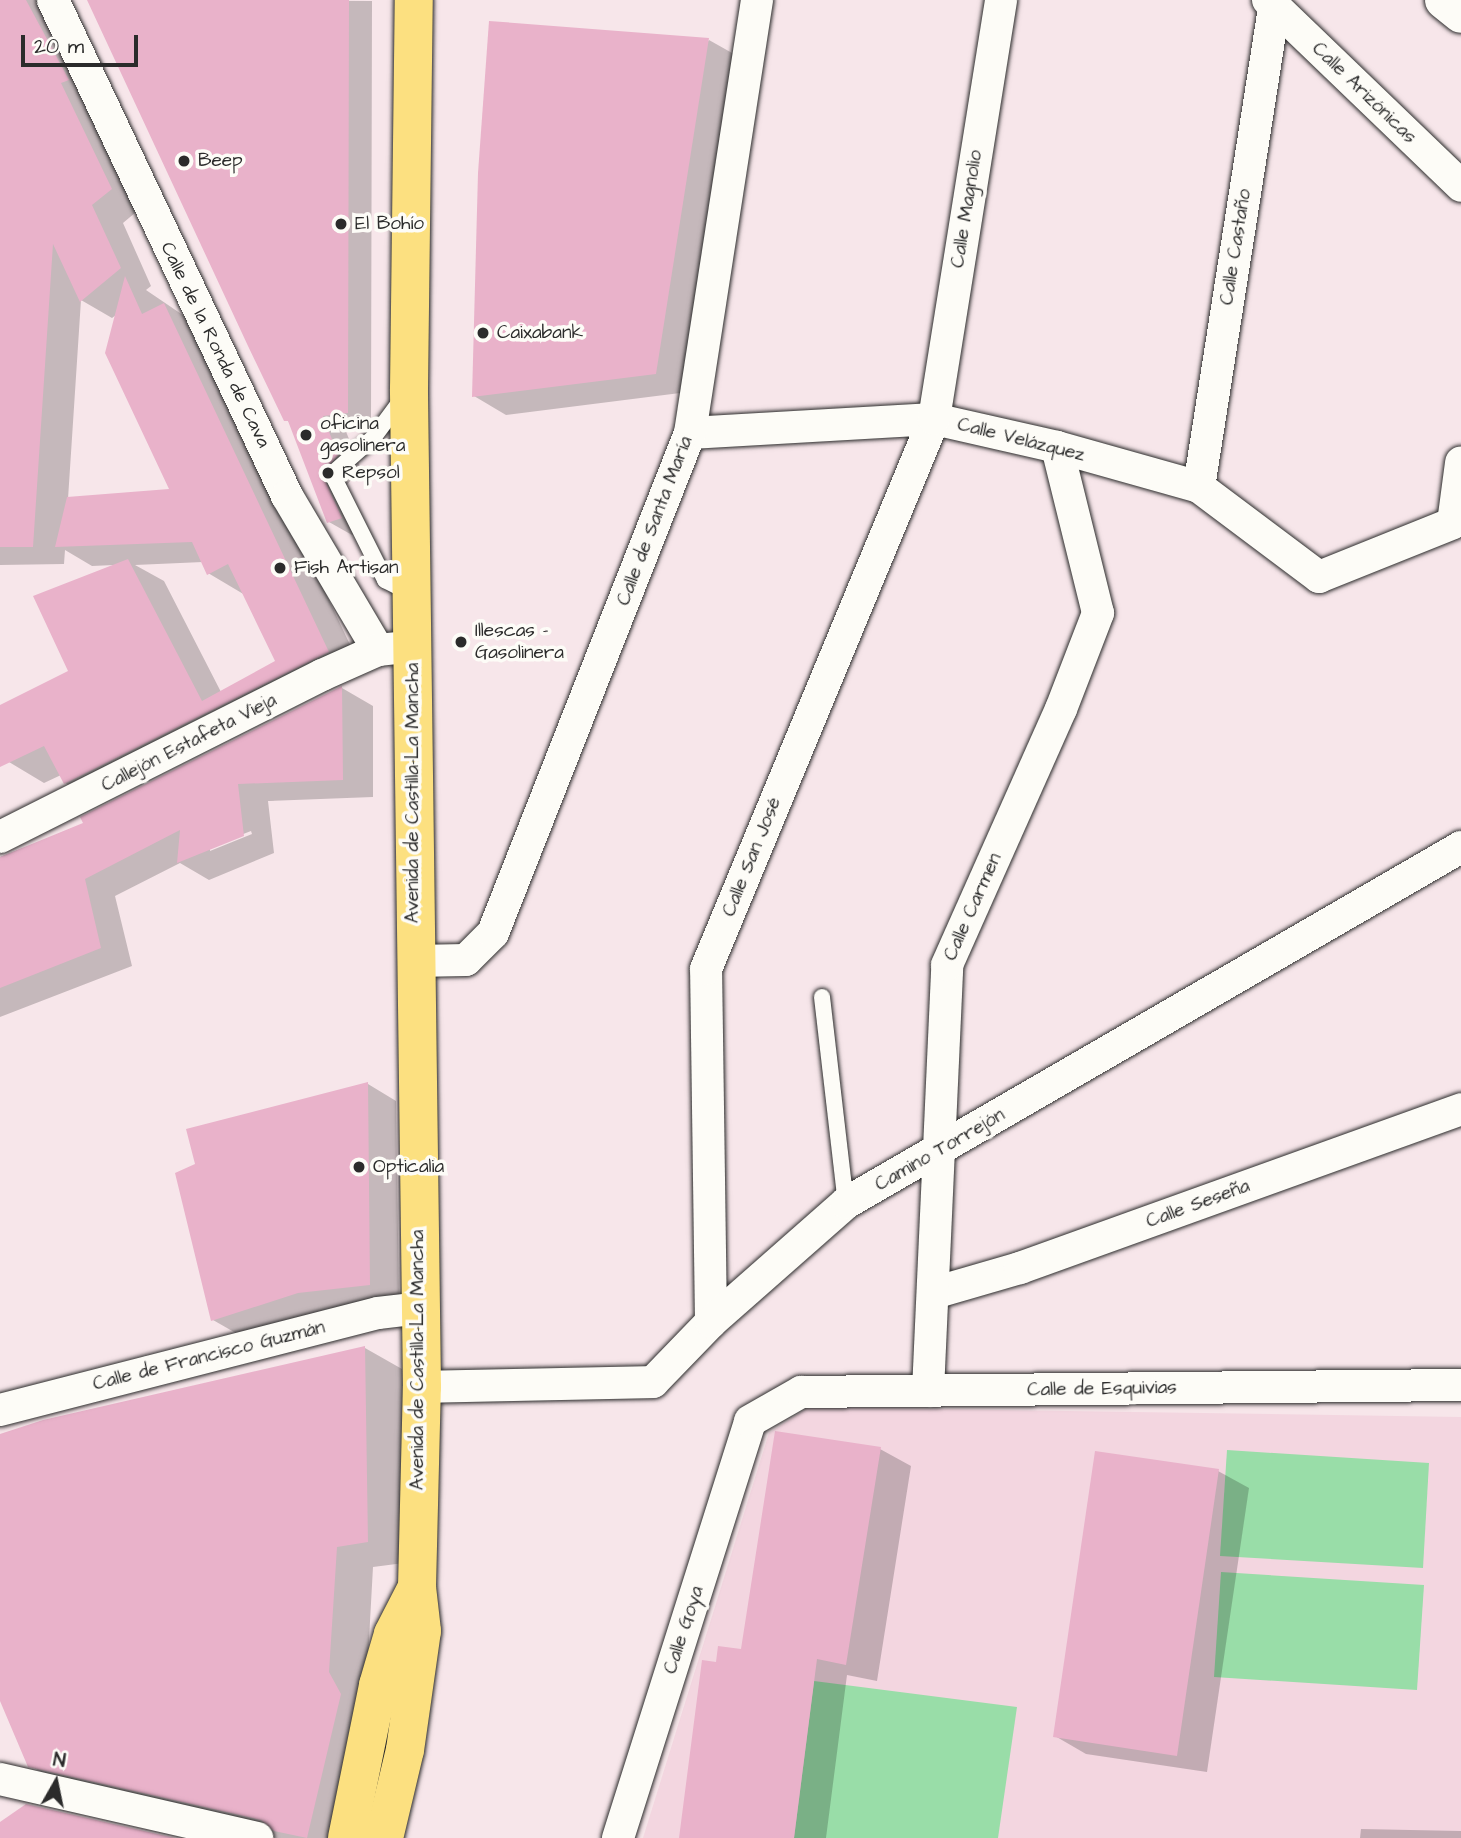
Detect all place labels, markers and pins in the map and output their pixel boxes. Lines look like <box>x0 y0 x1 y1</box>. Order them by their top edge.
place label: Beep <box>198 150 243 172</box>
marker: Beep <box>176 153 192 169</box>
place label: El Bohío <box>355 213 424 235</box>
marker: El Bohío <box>333 216 349 232</box>
place label: Caixabank <box>497 322 583 344</box>
marker: Caixabank <box>475 325 491 341</box>
place label: oficina gasolinera <box>320 413 405 457</box>
marker: oficina gasolinera <box>298 427 314 443</box>
place label: Repsol <box>342 462 400 484</box>
marker: Repsol <box>320 465 336 481</box>
place label: Fish Artisan <box>294 557 398 579</box>
marker: Fish Artisan <box>272 560 288 576</box>
place label: Illescas - Gasolinera <box>475 620 564 664</box>
marker: Illescas - Gasolinera <box>453 634 469 650</box>
place label: Opticalia <box>373 1156 444 1178</box>
marker: Opticalia <box>351 1159 367 1175</box>

